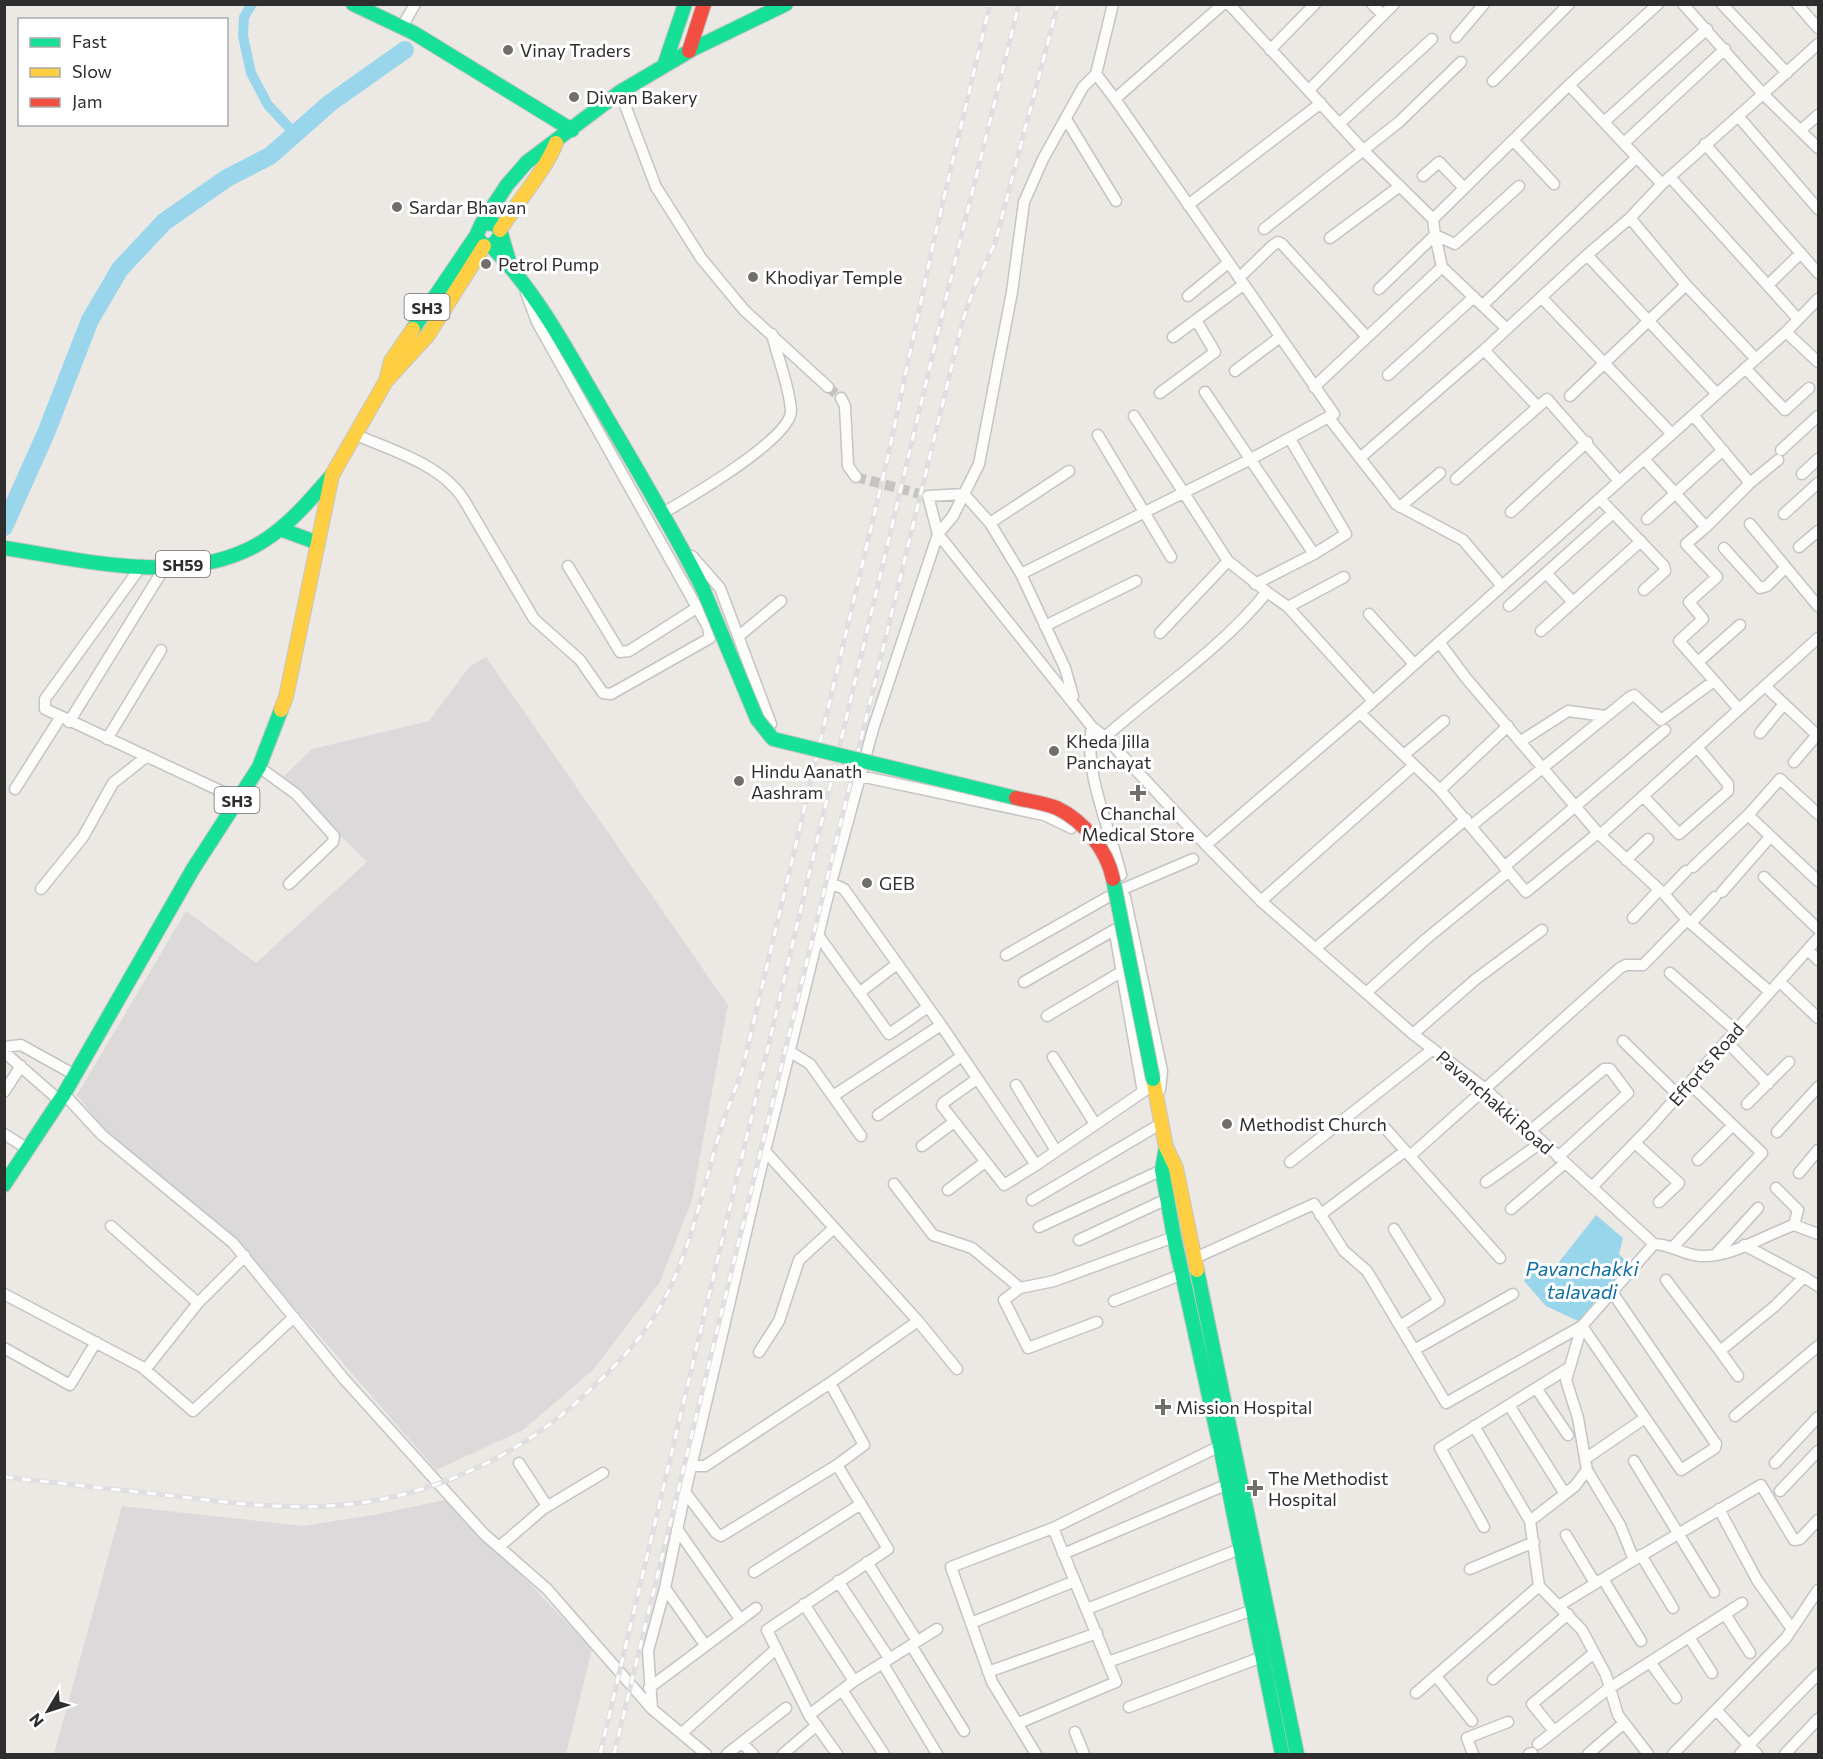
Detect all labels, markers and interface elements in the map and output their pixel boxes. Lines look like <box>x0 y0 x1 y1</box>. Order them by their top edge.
legend <box>18 18 228 126</box>
text: Fast <box>72 30 107 52</box>
place label: Vinay Traders <box>520 39 631 61</box>
marker: Vinay Traders <box>501 43 515 57</box>
text: Slow <box>72 60 112 82</box>
place label: Diwan Bakery <box>586 86 698 108</box>
text: Jam <box>72 90 102 112</box>
marker: Diwan Bakery <box>567 90 581 104</box>
place label: Sardar Bhavan <box>409 196 526 218</box>
marker: Sardar Bhavan <box>390 200 404 214</box>
place label: Petrol Pump <box>498 253 599 275</box>
marker: Petrol Pump <box>479 257 493 271</box>
place label: Khodiyar Temple <box>765 266 902 288</box>
marker: Khodiyar Temple <box>746 270 760 284</box>
road number: SH3 <box>404 294 450 320</box>
road number: SH59 <box>156 551 210 577</box>
place label: Kheda Jilla Panchayat <box>1066 730 1151 773</box>
marker: Kheda Jilla Panchayat <box>1047 744 1061 758</box>
place label: Hindu Aanath Aashram <box>751 760 862 803</box>
marker: Hindu Aanath Aashram <box>732 774 746 788</box>
marker: Chanchal Medical Store <box>1131 786 1145 800</box>
road number: SH3 <box>214 787 260 813</box>
place label: Chanchal Medical Store <box>1082 802 1194 845</box>
place label: GEB <box>879 872 915 894</box>
marker: GEB <box>860 876 874 890</box>
street label: Efforts Road <box>1664 1018 1748 1110</box>
street label: Pavanchakki Road <box>1432 1045 1558 1159</box>
place label: Methodist Church <box>1239 1113 1387 1135</box>
marker: Methodist Church <box>1220 1117 1234 1131</box>
water label: Pavanchakki talavadi <box>1525 1256 1639 1303</box>
place label: Mission Hospital <box>1176 1396 1312 1418</box>
marker: Mission Hospital <box>1154 1398 1172 1416</box>
place label: The Methodist Hospital <box>1268 1467 1388 1510</box>
marker: The Methodist Hospital <box>1246 1479 1264 1497</box>
north arrow <box>18 1681 78 1741</box>
text: N <box>25 1710 47 1731</box>

